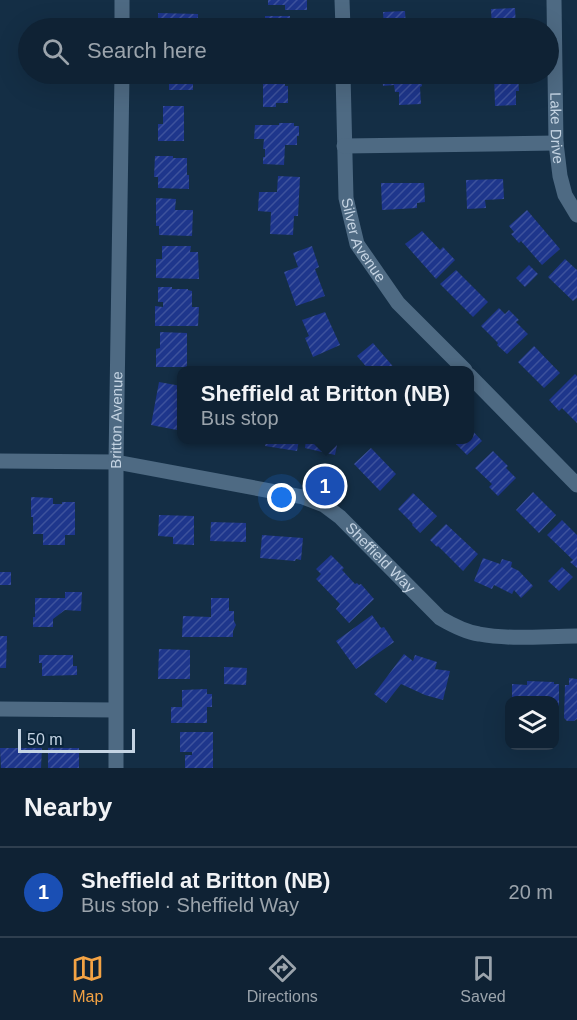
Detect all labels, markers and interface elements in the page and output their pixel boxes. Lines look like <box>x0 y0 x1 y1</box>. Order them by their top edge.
search box <box>18 18 559 84</box>
icon: search <box>39 35 72 68</box>
text: Search here <box>87 38 207 63</box>
street label: Lake Drive <box>547 92 567 165</box>
street label: Silver Avenue <box>338 196 390 285</box>
popup <box>177 366 474 444</box>
street label: Britton Avenue <box>107 371 125 469</box>
text: Sheffield at Britton (NB) <box>201 381 450 406</box>
text: Bus stop <box>201 407 279 429</box>
pin: 1 <box>306 464 344 508</box>
your location <box>267 483 296 512</box>
street label: Sheffield Way <box>342 519 419 596</box>
map controls <box>505 696 559 750</box>
button: layers <box>505 696 559 750</box>
scale bar <box>18 726 135 754</box>
text: 50 m <box>27 731 63 748</box>
text: Nearby <box>24 792 112 822</box>
text: Sheffield at Britton (NB) <box>81 868 330 893</box>
text: 1 <box>38 881 49 903</box>
text: 20 m <box>509 881 553 903</box>
text: Bus stop · Sheffield Way <box>81 894 299 916</box>
tab: Map <box>71 952 104 1006</box>
tab: Directions <box>247 952 318 1006</box>
tab: Saved <box>460 952 506 1006</box>

